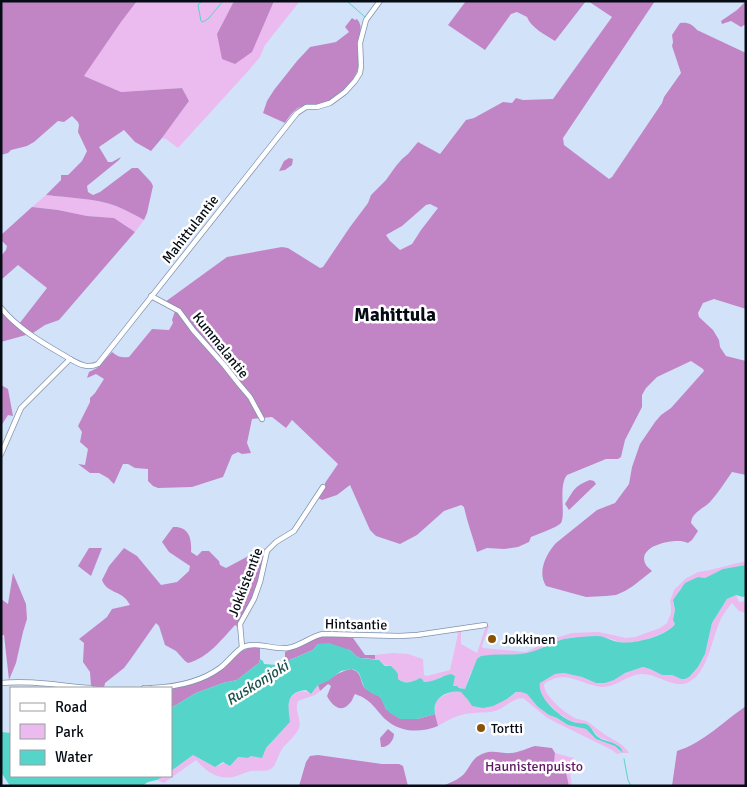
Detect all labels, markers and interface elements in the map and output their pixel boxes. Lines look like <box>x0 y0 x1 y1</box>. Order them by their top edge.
street label: Mahittulantie <box>158 192 222 267</box>
district label: Mahittula <box>354 303 436 327</box>
street label: Kummalantie <box>189 309 252 382</box>
street label: Jokkistentie <box>225 545 266 619</box>
street label: Hintsantie <box>325 615 387 634</box>
place label: Jokkinen <box>502 631 556 648</box>
marker: Jokkinen <box>486 633 498 645</box>
water label: Ruskonjoki <box>222 656 293 709</box>
legend <box>10 687 172 777</box>
text: Road <box>55 698 87 716</box>
place label: Tortti <box>491 720 523 737</box>
marker: Tortti <box>475 722 487 734</box>
text: Park <box>55 723 84 741</box>
text: Water <box>55 748 93 766</box>
park label: Haunistenpuisto <box>485 758 583 775</box>

